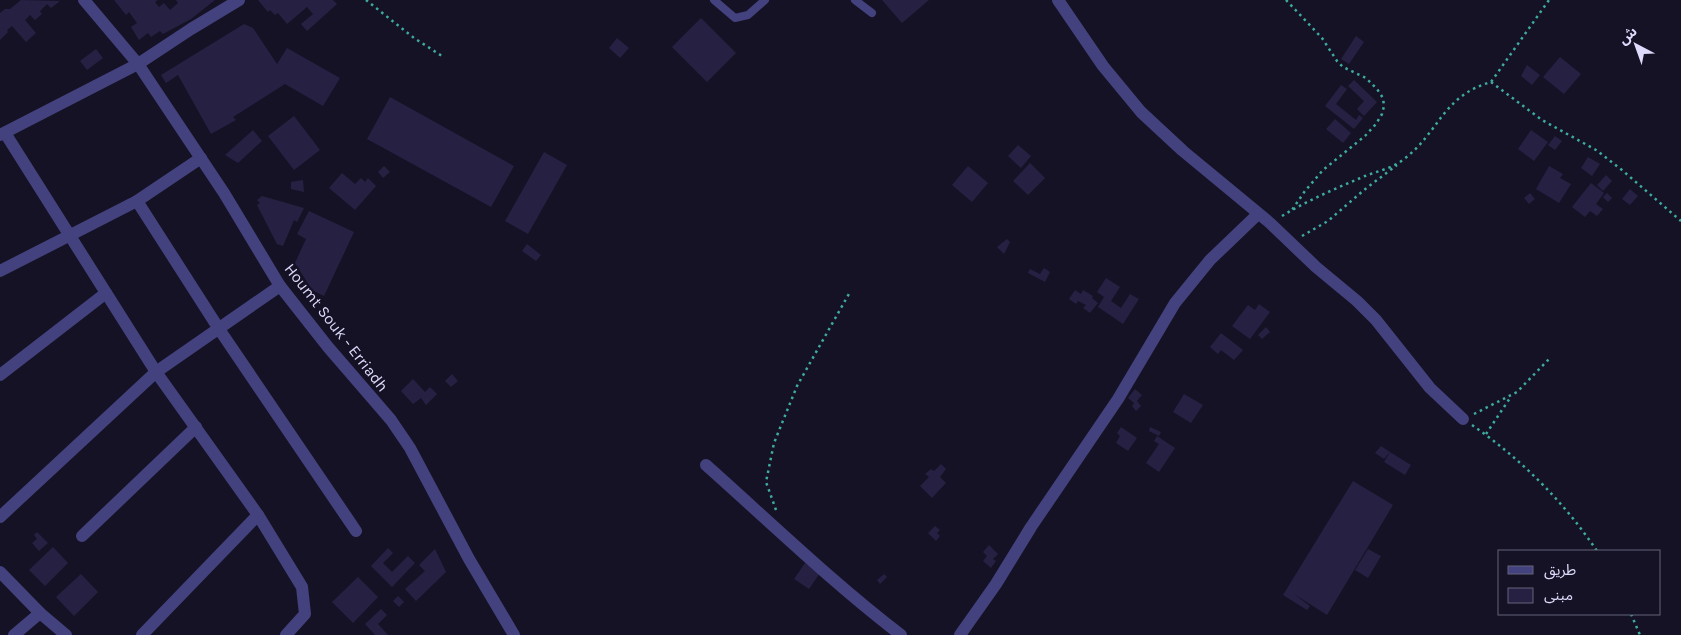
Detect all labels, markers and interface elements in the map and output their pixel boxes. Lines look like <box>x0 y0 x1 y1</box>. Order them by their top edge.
north arrow <box>1611 20 1661 70</box>
text: ش <box>1615 23 1641 48</box>
street label: Houmt Souk - Erriadh <box>281 259 393 395</box>
legend <box>1498 550 1661 615</box>
text: طريق <box>1544 561 1576 580</box>
text: مبنى <box>1544 586 1573 604</box>

